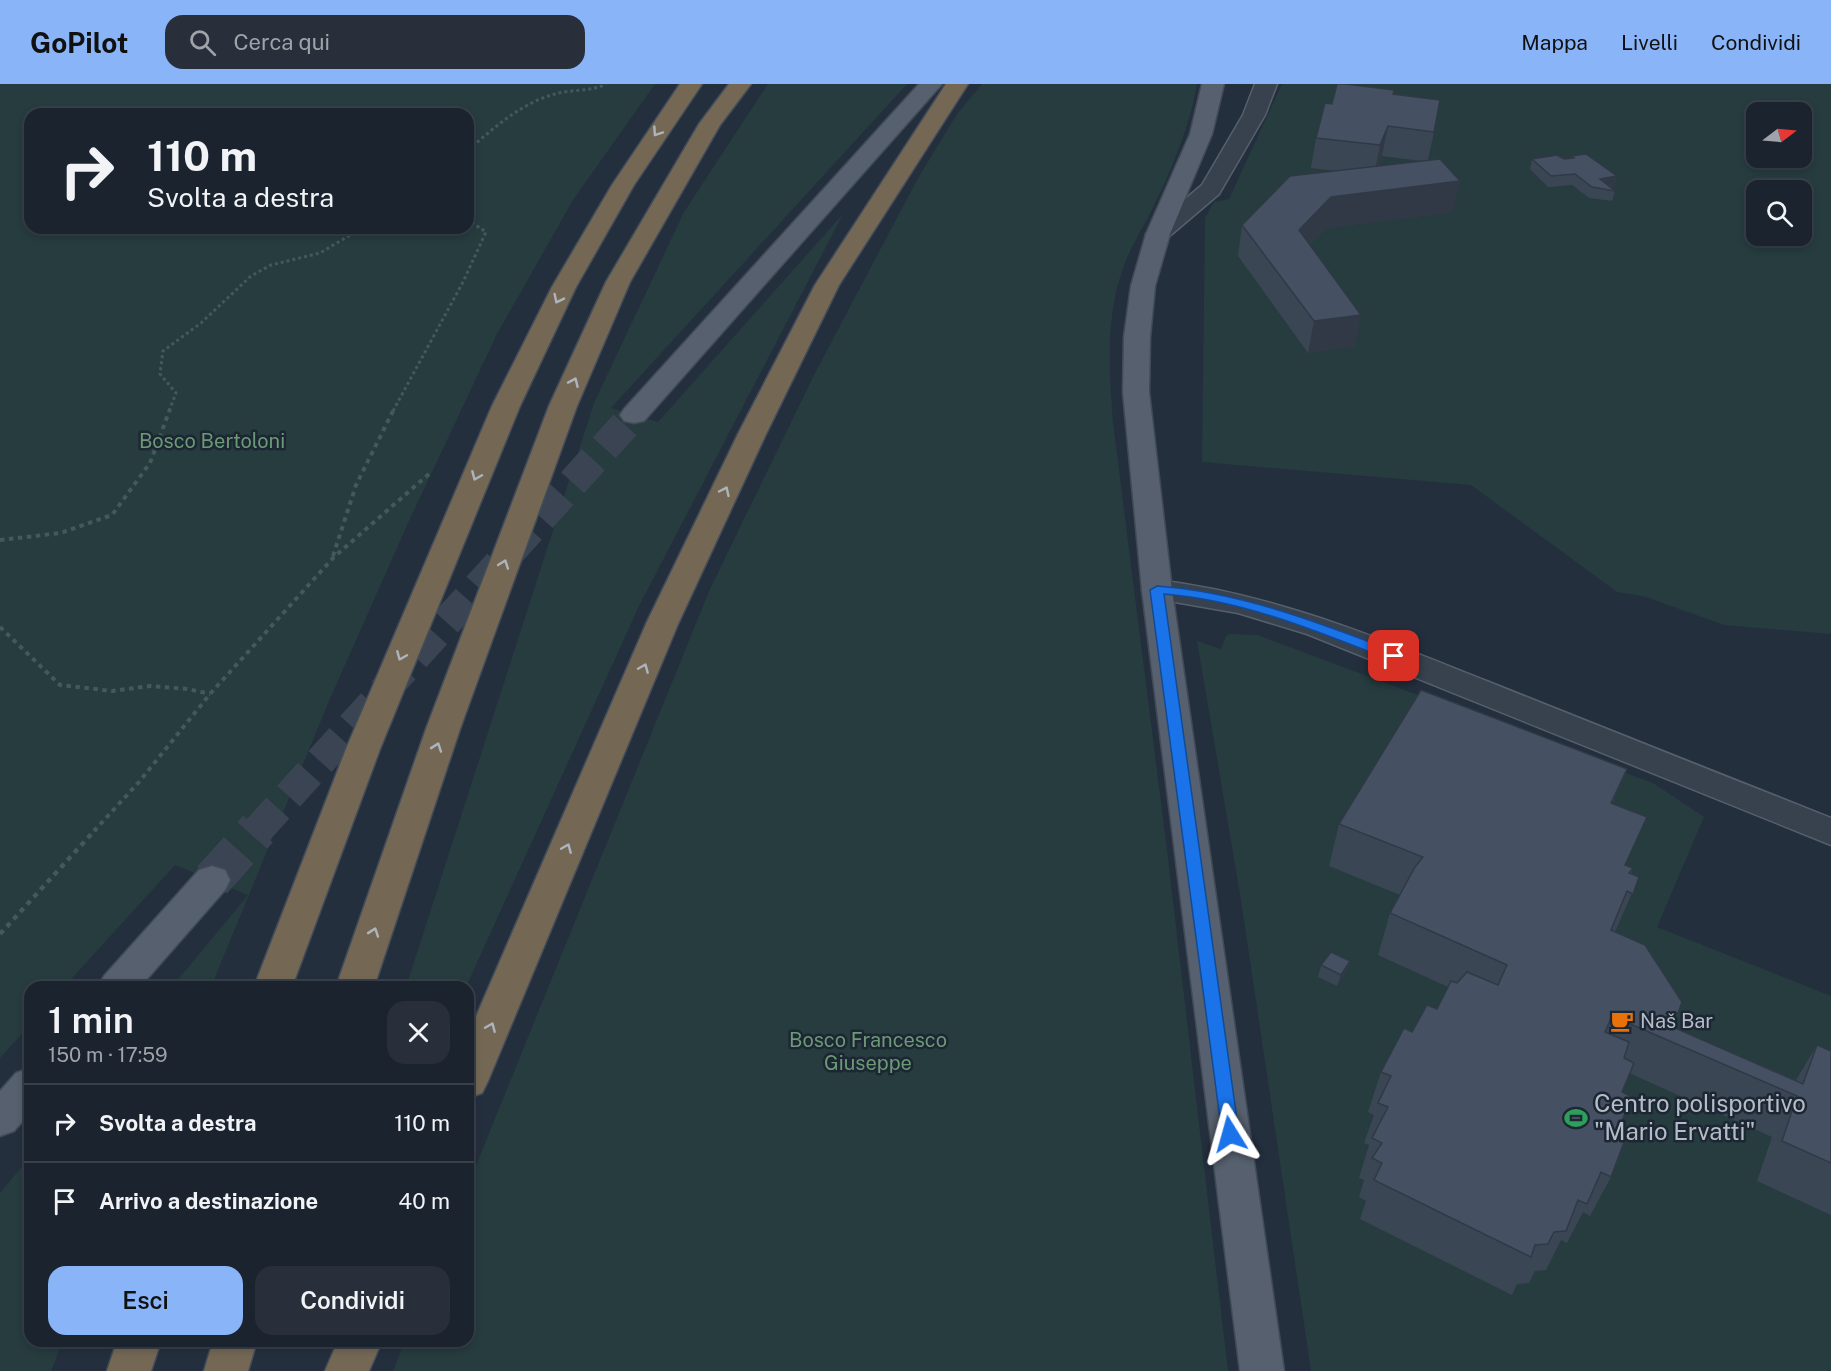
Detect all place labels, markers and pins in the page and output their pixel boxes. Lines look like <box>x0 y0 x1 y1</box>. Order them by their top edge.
pin <box>1368 630 1419 681</box>
cafe icon: Naš Bar <box>1609 1008 1635 1034</box>
place label: Naš Bar <box>1640 1009 1713 1033</box>
place label: Centro polisportivo "Mario Ervatti" <box>1594 1089 1806 1145</box>
sports icon: Centro polisportivo "Mario Ervatti" <box>1563 1105 1589 1131</box>

